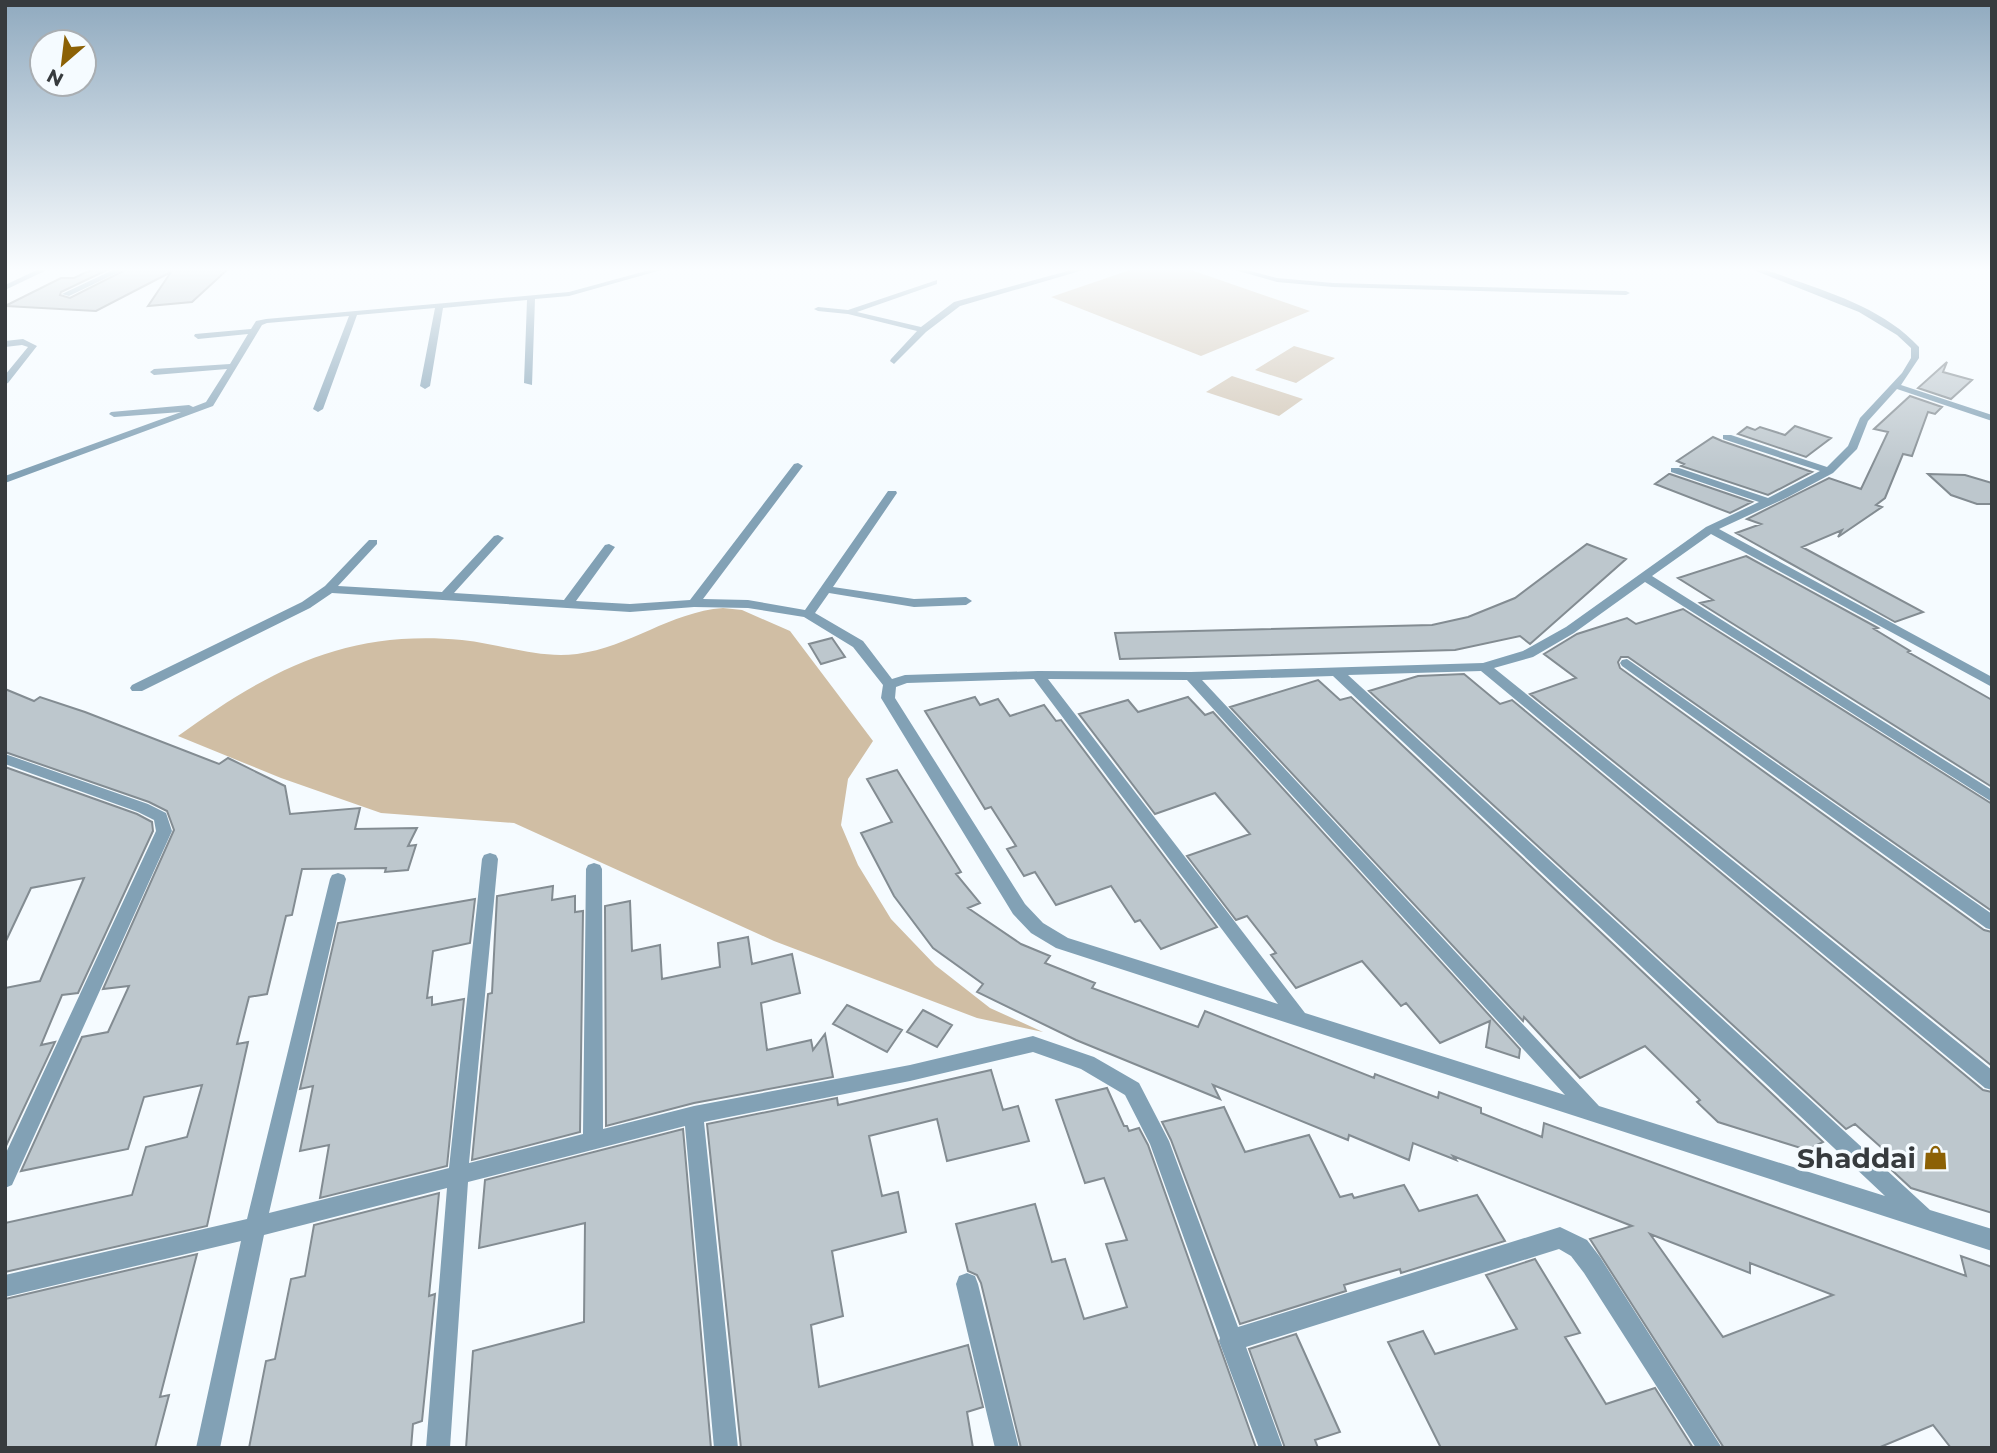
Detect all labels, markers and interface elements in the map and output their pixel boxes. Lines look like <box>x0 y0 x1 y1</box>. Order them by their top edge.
north arrow <box>28 28 98 98</box>
text: N <box>43 64 67 91</box>
place label: Shaddai <box>1797 1141 1916 1175</box>
shop icon: Shaddai <box>1922 1144 1950 1172</box>

